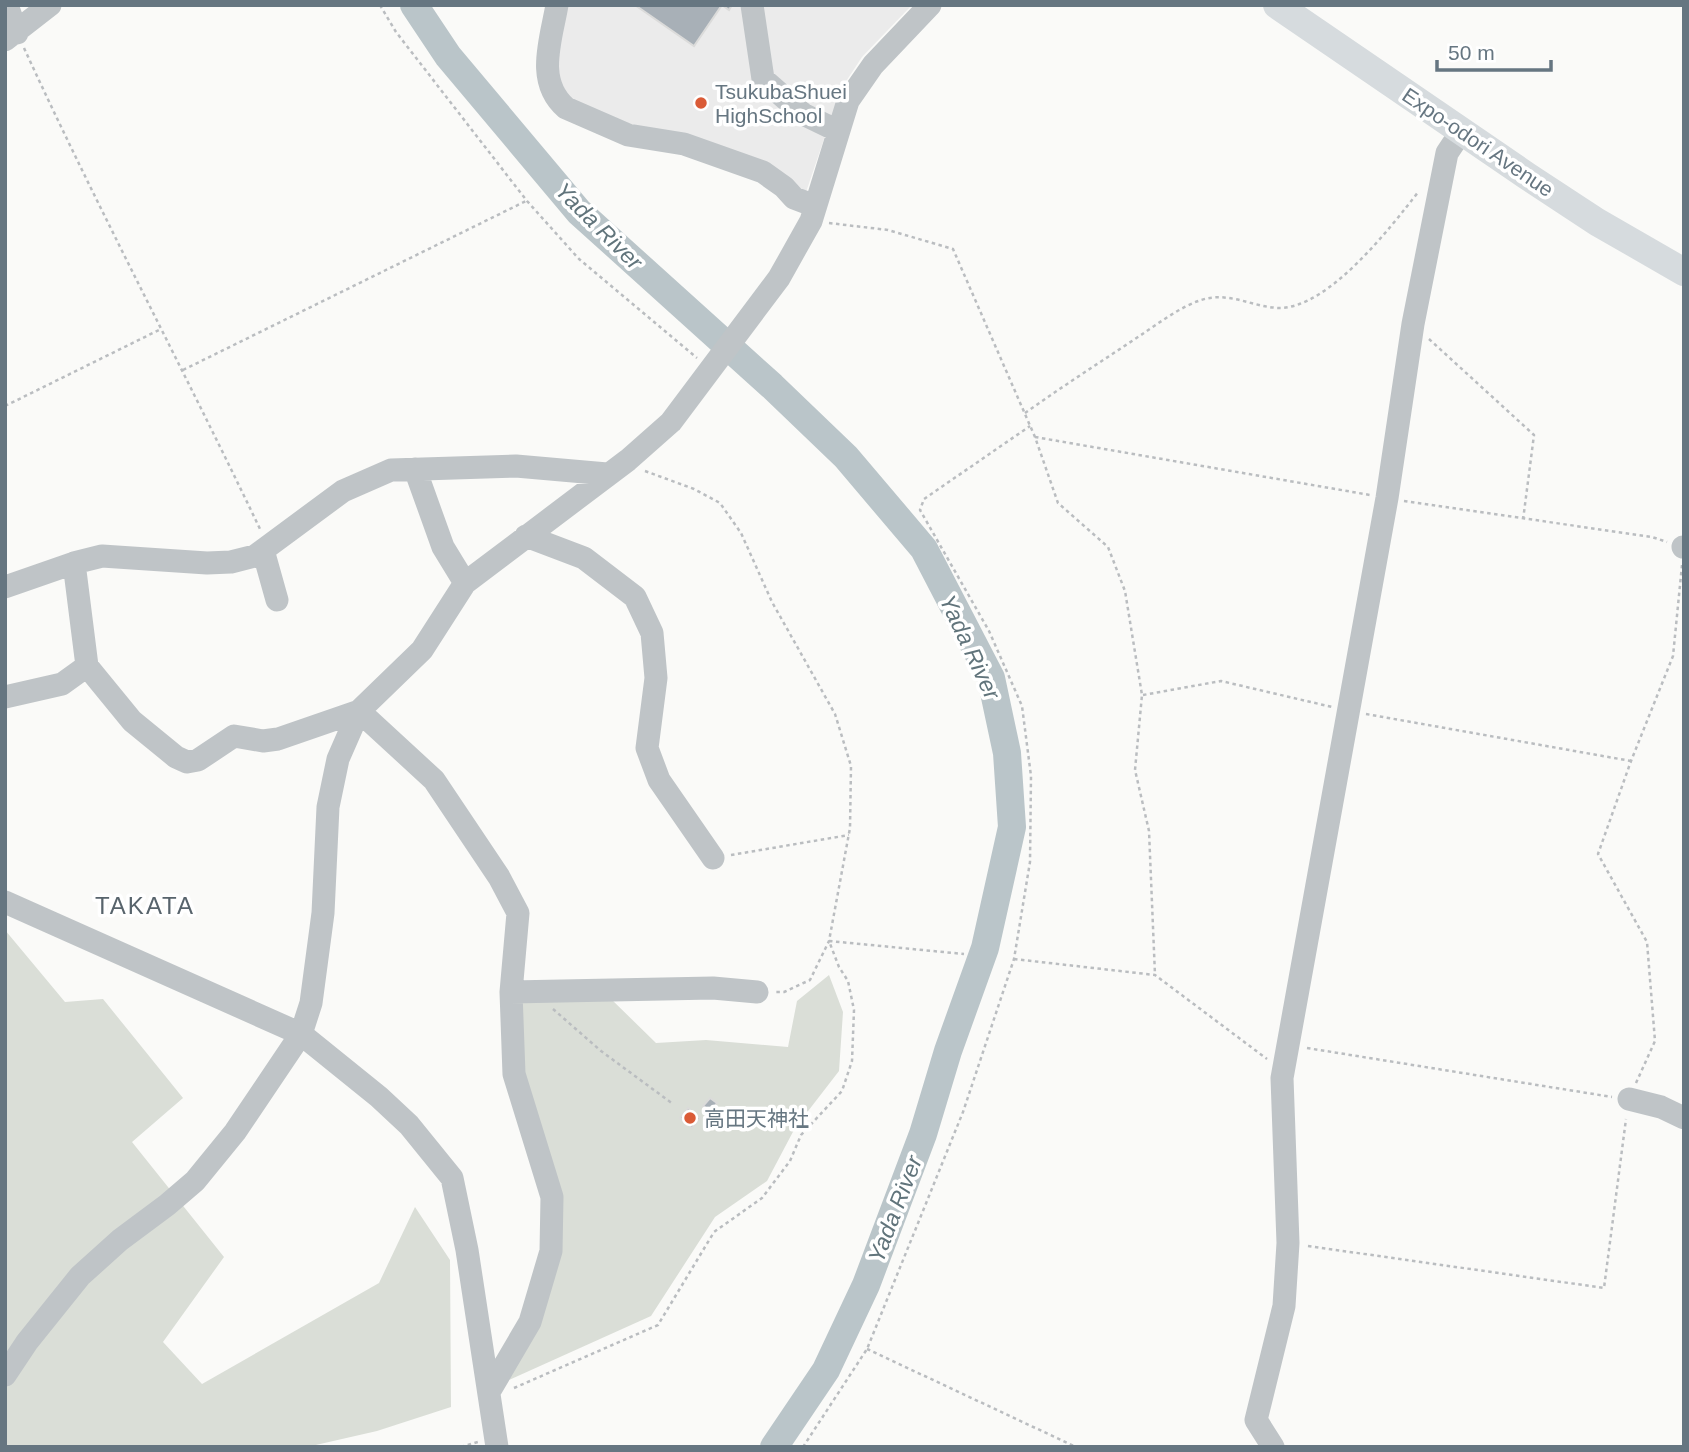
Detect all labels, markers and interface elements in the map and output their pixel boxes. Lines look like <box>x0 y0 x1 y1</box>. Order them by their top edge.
scale bar <box>1437 28 1551 72</box>
text: 50 m <box>1448 41 1495 64</box>
place label: TsukubaShuei HighSchool <box>715 80 847 127</box>
street label: Expo-odori Avenue <box>1398 83 1558 201</box>
marker: TsukubaShuei HighSchool <box>693 95 709 111</box>
water label: Yada River <box>550 177 649 276</box>
water label: Yada River <box>935 591 1006 704</box>
district label: TAKATA <box>95 892 195 919</box>
place label: 高田天神社 <box>704 1107 809 1130</box>
marker: 高田天神社 <box>682 1110 698 1126</box>
water label: Yada River <box>863 1151 928 1266</box>

